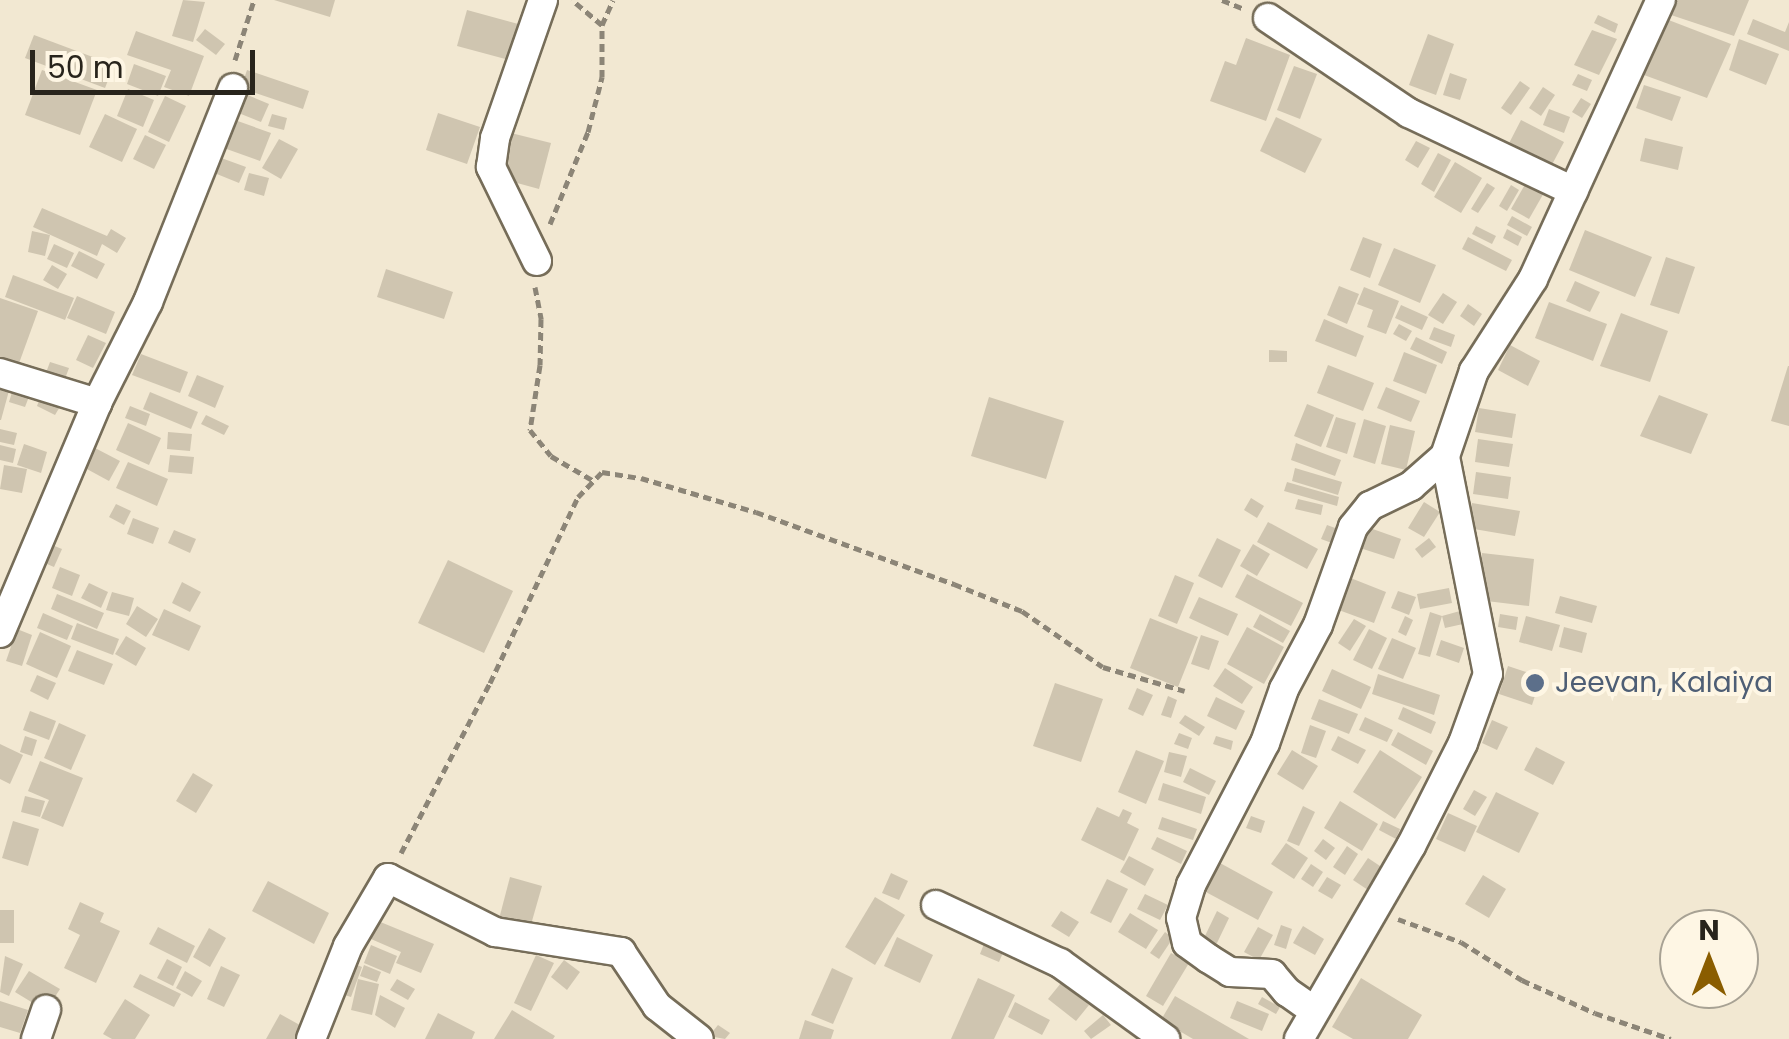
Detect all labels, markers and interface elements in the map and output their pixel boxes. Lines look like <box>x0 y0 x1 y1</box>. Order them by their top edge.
scale bar <box>35 30 260 92</box>
text: 50 m <box>47 46 124 89</box>
place label: Jeevan, Kalaiya <box>1555 666 1773 700</box>
marker: Jeevan, Kalaiya <box>1524 672 1546 694</box>
north arrow <box>1659 909 1759 1009</box>
text: N <box>1698 911 1720 950</box>

